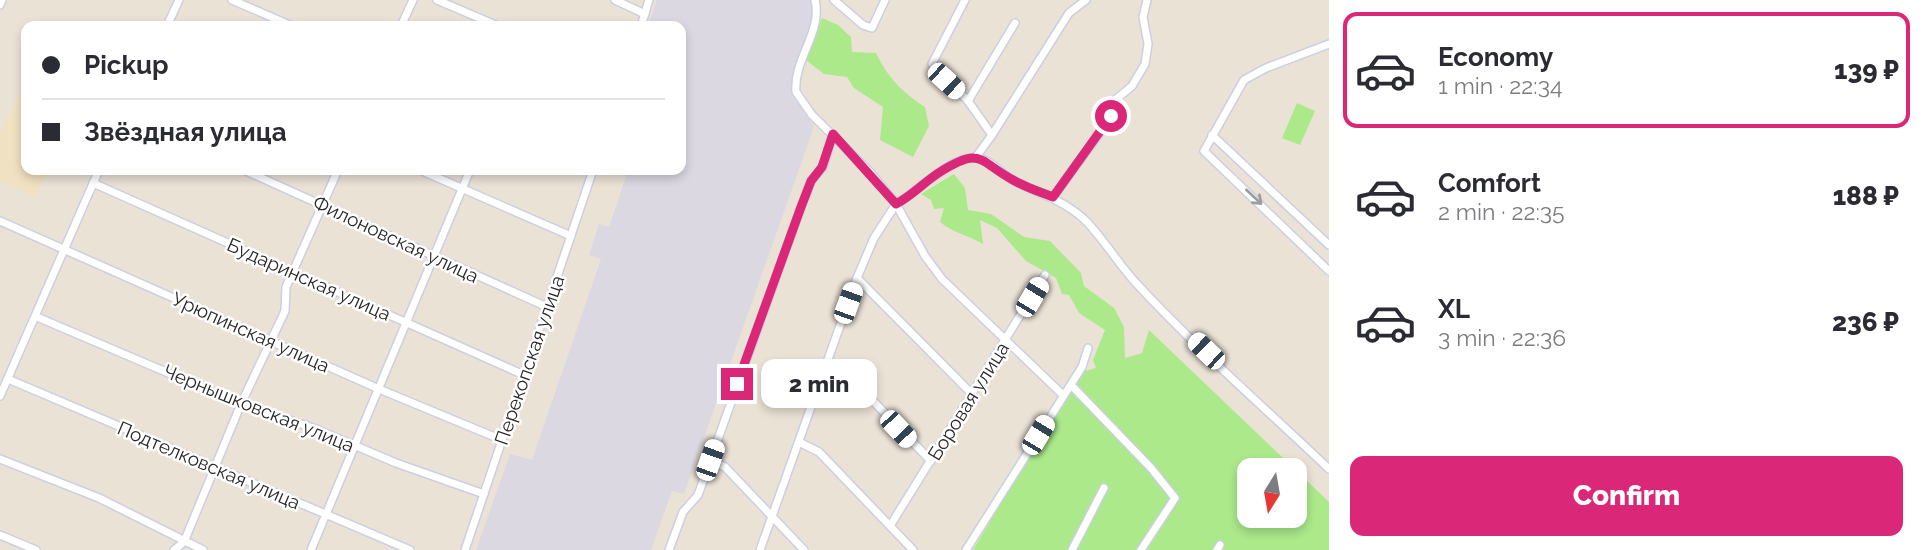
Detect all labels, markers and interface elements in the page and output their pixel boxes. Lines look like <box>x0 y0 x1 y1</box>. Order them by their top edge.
icon: car <box>1354 39 1417 102</box>
text: Economy <box>1438 42 1553 72</box>
text: Pickup <box>84 50 169 80</box>
text: 139 ₽ <box>1834 55 1899 85</box>
car <box>924 59 969 103</box>
text: 1 min · 22:34 <box>1438 72 1562 99</box>
route start <box>1095 100 1127 132</box>
text: Звёздная улица <box>84 117 287 147</box>
icon: car <box>1354 165 1417 228</box>
text: Comfort <box>1438 168 1541 198</box>
text: 188 ₽ <box>1833 181 1899 211</box>
one-way arrow <box>1246 188 1263 205</box>
street label: Филоновская улица <box>310 191 482 287</box>
text: 2 min · 22:35 <box>1438 198 1565 225</box>
street label: Бударинская улица <box>224 233 394 325</box>
street label: Перекопская улица <box>490 272 568 448</box>
car <box>1013 274 1052 320</box>
car <box>831 280 866 326</box>
street label: Урюпинская улица <box>169 287 333 377</box>
icon: car <box>1354 291 1417 354</box>
text: XL <box>1438 294 1470 324</box>
text: 236 ₽ <box>1832 307 1899 337</box>
text: 3 min · 22:36 <box>1438 324 1566 351</box>
car <box>1184 329 1229 373</box>
street label: Боровая улица <box>923 338 1013 464</box>
street label: Чернышковская улица <box>160 360 358 456</box>
callout: 2 min <box>762 360 877 408</box>
route end <box>721 368 753 400</box>
text: 2 min <box>789 370 849 397</box>
car <box>876 406 921 452</box>
car <box>1019 412 1058 458</box>
street label: Подтелковская улица <box>114 417 304 513</box>
car <box>694 437 727 483</box>
button: Confirm <box>1350 456 1903 536</box>
north arrow <box>1237 458 1307 528</box>
map controls <box>1237 458 1307 528</box>

